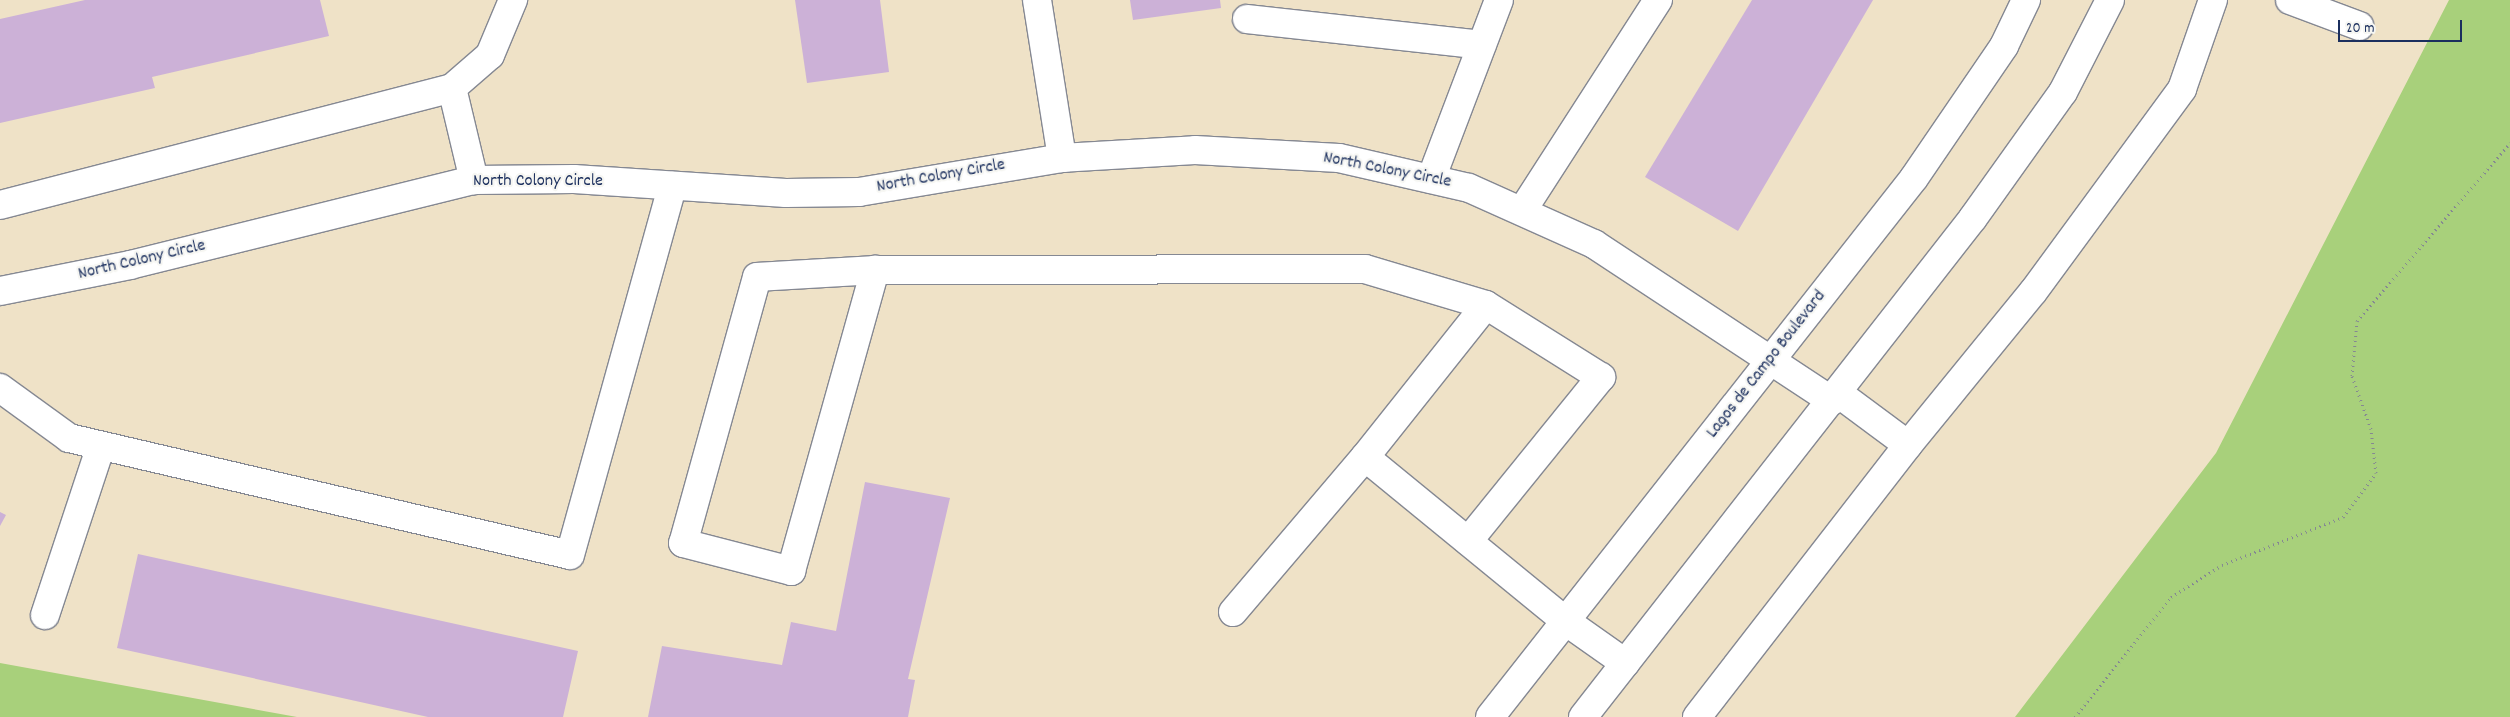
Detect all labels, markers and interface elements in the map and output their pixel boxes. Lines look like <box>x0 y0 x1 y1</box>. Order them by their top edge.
scale bar <box>2340 10 2464 42</box>
text: 20 m <box>2346 18 2374 40</box>
street label: North Colony Circle <box>1321 148 1453 194</box>
street label: North Colony Circle <box>875 155 1007 199</box>
street label: North Colony Circle <box>473 171 603 193</box>
street label: North Colony Circle <box>76 236 208 286</box>
street label: Lagos de Campo Boulevard <box>1703 287 1831 443</box>

